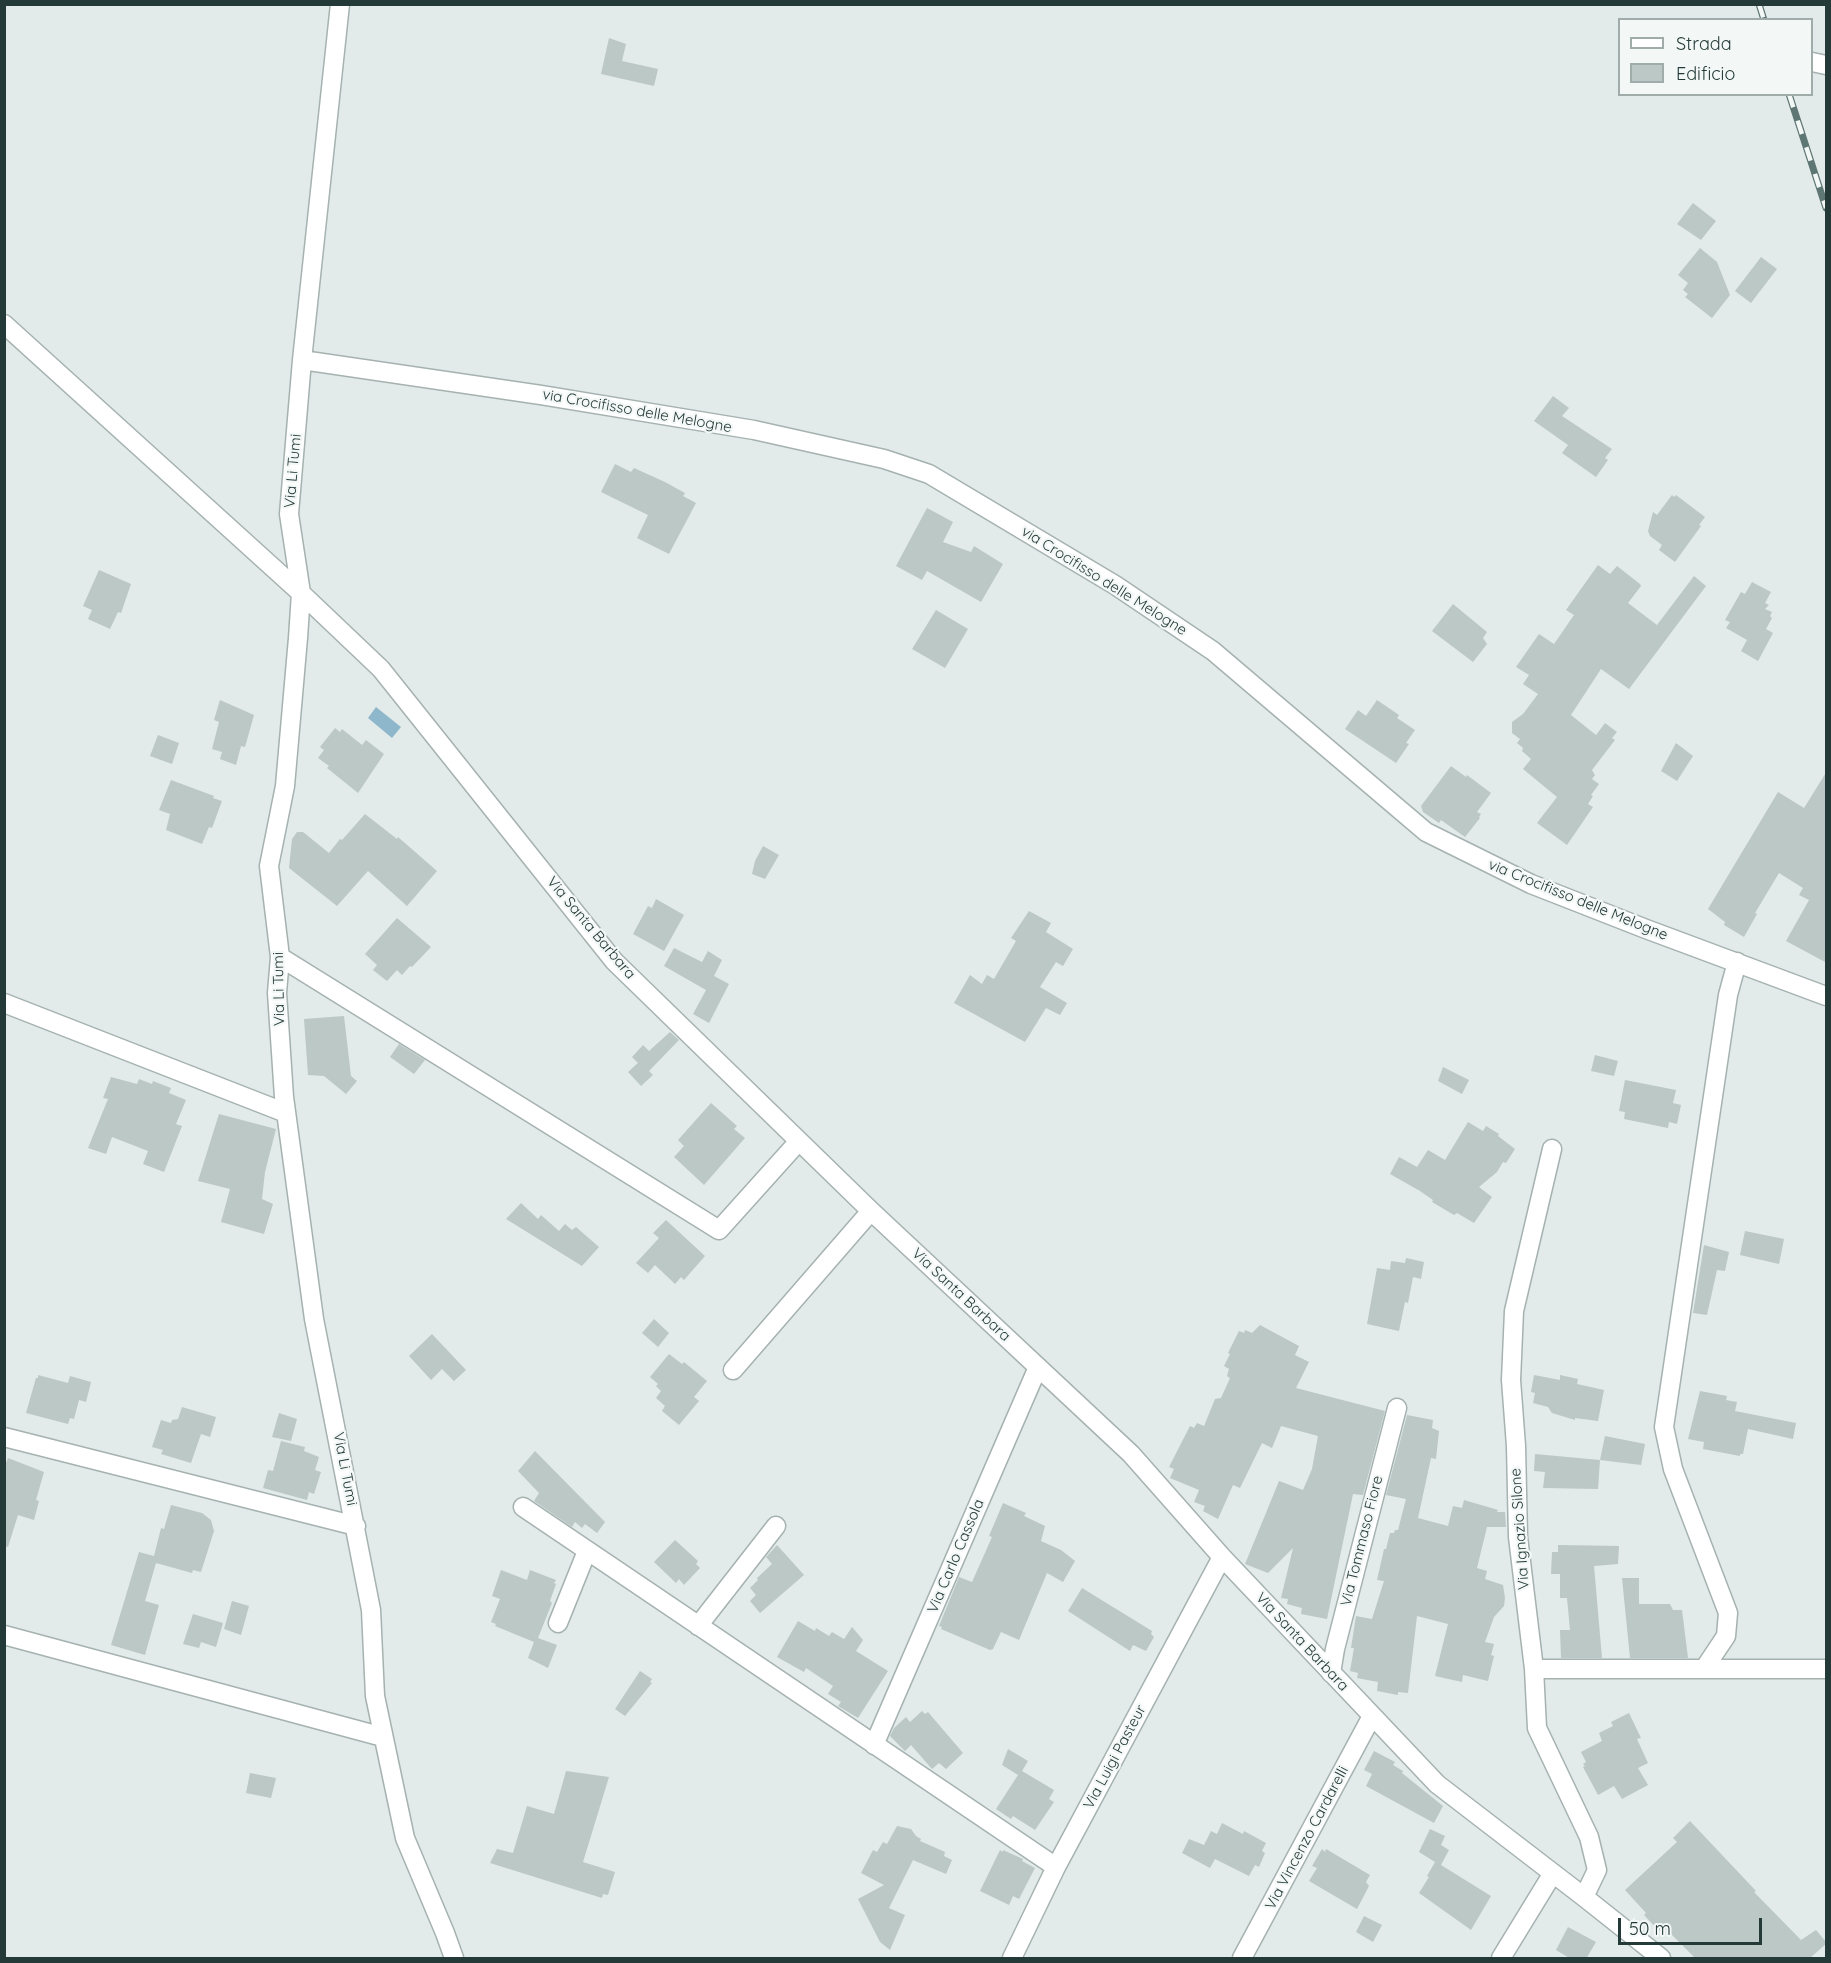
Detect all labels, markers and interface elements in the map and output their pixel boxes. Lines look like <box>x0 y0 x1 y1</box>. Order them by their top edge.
legend <box>1618 18 1813 96</box>
text: Strada <box>1676 32 1732 55</box>
text: Edificio <box>1676 62 1735 85</box>
street label: via Crocifisso delle Melogne <box>541 385 733 437</box>
street label: Via Li Tumi <box>281 433 305 509</box>
street label: via Crocifisso delle Melogne <box>1018 522 1190 640</box>
street label: via Crocifisso delle Melogne <box>1486 856 1670 944</box>
street label: Via Santa Barbara <box>543 873 639 983</box>
street label: Via Li Tumi <box>269 952 289 1026</box>
street label: Via Santa Barbara <box>908 1245 1014 1345</box>
street label: Via Li Tumi <box>329 1431 361 1507</box>
street label: Via Ignazio Silone <box>1507 1468 1533 1590</box>
street label: Via Tommaso Fiore <box>1337 1474 1387 1608</box>
street label: Via Carlo Cassola <box>924 1496 988 1616</box>
street label: Via Santa Barbara <box>1252 1589 1352 1695</box>
street label: Via Luigi Pasteur <box>1080 1702 1150 1812</box>
street label: Via Vincenzo Cardarelli <box>1262 1763 1352 1913</box>
scale bar <box>1621 1906 1765 1944</box>
text: 50 m <box>1629 1917 1671 1940</box>

